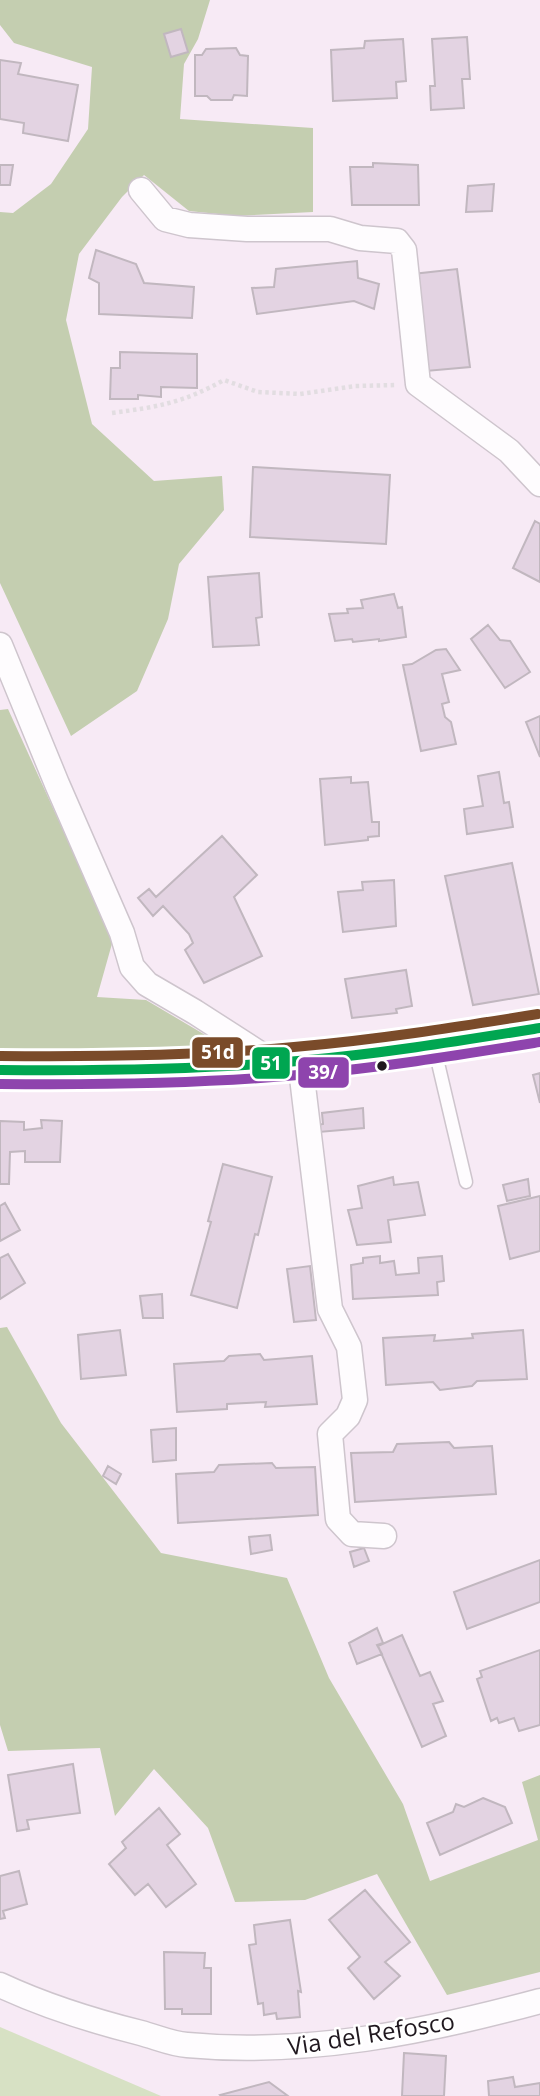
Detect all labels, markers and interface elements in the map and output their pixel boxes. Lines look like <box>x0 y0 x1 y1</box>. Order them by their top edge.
line badge: 51d <box>191 1036 244 1069</box>
text: 51d <box>201 1039 235 1065</box>
line badge: 51 <box>251 1046 291 1080</box>
text: 51 <box>260 1050 282 1076</box>
line badge: 39/ <box>297 1056 350 1089</box>
text: 39/ <box>308 1059 338 1085</box>
unlabelled marker <box>375 1059 389 1073</box>
street label: Via del Refosco <box>285 2004 457 2062</box>

